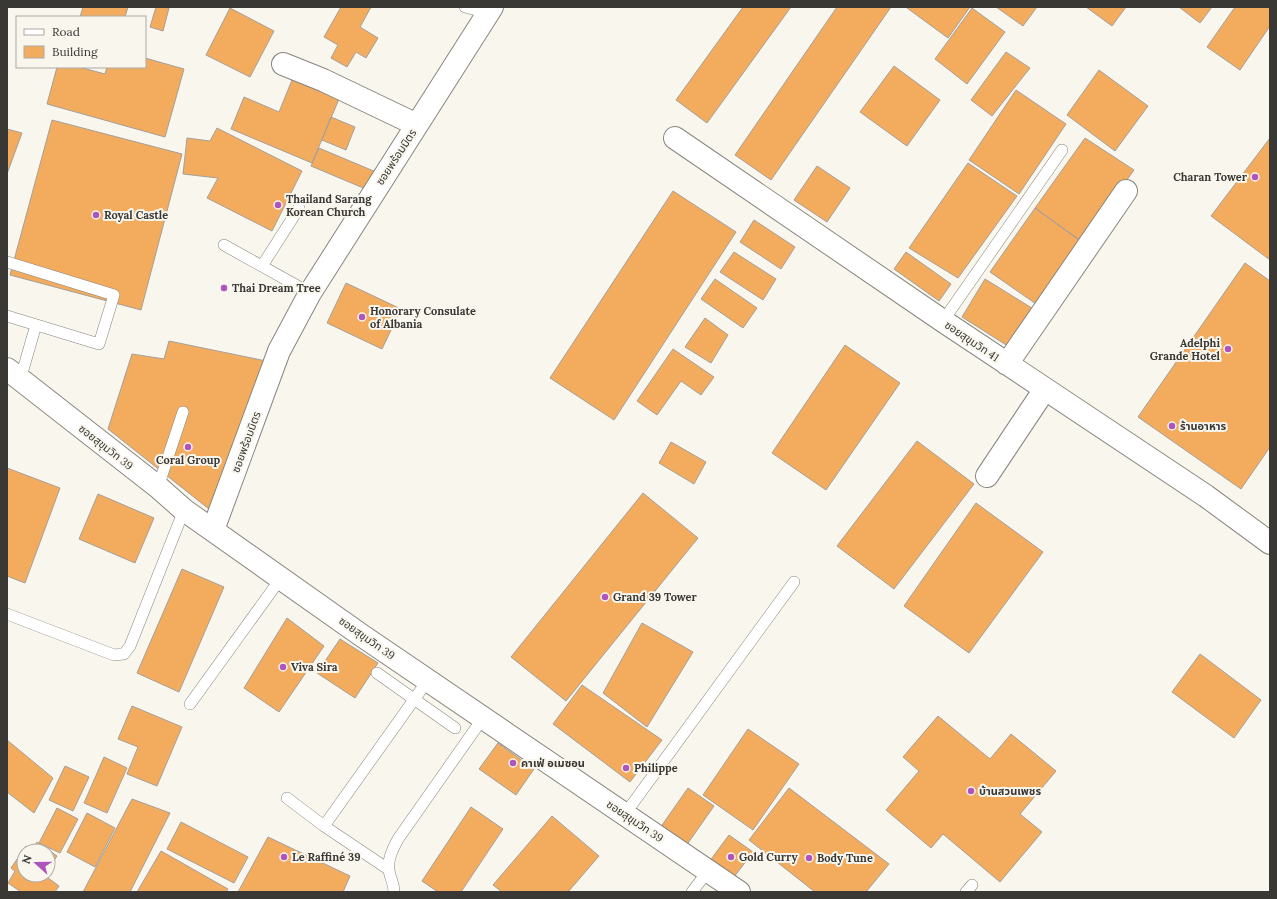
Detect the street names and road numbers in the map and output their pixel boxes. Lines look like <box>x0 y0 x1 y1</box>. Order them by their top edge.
street label: ซอยพร้อมมิตร <box>373 126 419 188</box>
street label: ซอยสุขุมวิท 41 <box>942 318 1002 364</box>
street label: ซอยพร้อมมิตร <box>228 409 264 475</box>
street label: ซอยสุขุมวิท 39 <box>76 421 136 473</box>
street label: ซอยสุขุมวิท 39 <box>336 613 398 663</box>
street label: ซอยสุขุมวิท 39 <box>604 797 666 845</box>

